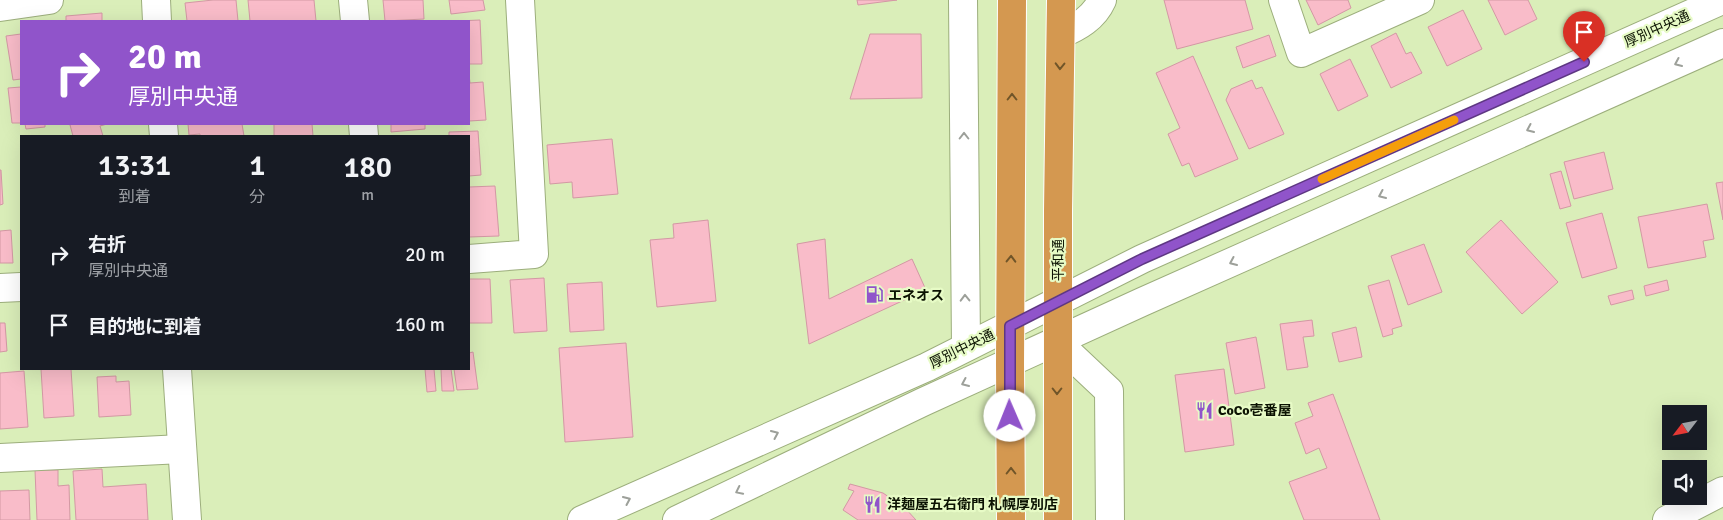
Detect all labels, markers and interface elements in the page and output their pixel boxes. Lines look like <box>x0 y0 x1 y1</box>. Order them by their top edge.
street label: 厚別中央通 <box>1622 7 1692 51</box>
pin <box>1563 11 1605 62</box>
icon: arrive <box>1570 18 1598 46</box>
text: 20 m <box>128 35 202 78</box>
icon: right <box>45 40 110 105</box>
one-way arrow <box>1674 57 1683 67</box>
one-way arrow <box>1055 62 1065 70</box>
text: 厚別中央通 <box>128 83 238 110</box>
one-way arrow <box>1007 93 1017 100</box>
one-way arrow <box>1526 123 1535 134</box>
one-way arrow <box>959 132 969 140</box>
text: 13:31 <box>98 147 171 184</box>
text: 1 <box>249 147 265 184</box>
text: 180 <box>343 149 392 186</box>
text: m <box>361 185 374 205</box>
text: 到着 <box>119 187 151 207</box>
text: 分 <box>249 187 265 207</box>
one-way arrow <box>1378 189 1387 200</box>
text: 右折 <box>88 233 126 257</box>
street label: 平和通 <box>1050 239 1067 281</box>
icon: right <box>45 241 73 269</box>
text: 20 m <box>405 243 445 267</box>
one-way arrow <box>1006 255 1016 263</box>
one-way arrow <box>1229 255 1238 266</box>
text: 厚別中央通 <box>88 261 168 281</box>
fuel station icon: エネオス <box>864 285 884 305</box>
place label: エネオス <box>888 287 944 304</box>
one-way arrow <box>960 294 970 302</box>
icon: arrive <box>45 311 73 339</box>
text: 160 m <box>395 313 445 337</box>
text: 目的地に到着 <box>88 315 202 339</box>
street label: 厚別中央通 <box>927 326 997 372</box>
one-way arrow <box>961 377 970 388</box>
one-way arrow <box>1052 387 1062 395</box>
position arrow <box>983 389 1035 441</box>
restaurant icon: CoCo壱番屋 <box>1194 400 1214 420</box>
place label: CoCo壱番屋 <box>1218 402 1292 419</box>
north arrow <box>1662 405 1708 450</box>
map controls <box>1662 405 1707 505</box>
one-way arrow <box>770 430 779 441</box>
button: sound <box>1662 460 1707 505</box>
one-way arrow <box>1006 467 1016 475</box>
one-way arrow <box>736 484 745 494</box>
restaurant icon: 洋麺屋五右衛門 札幌厚別店 <box>863 494 883 514</box>
one-way arrow <box>622 496 631 507</box>
place label: 洋麺屋五右衛門 札幌厚別店 <box>887 496 1058 513</box>

